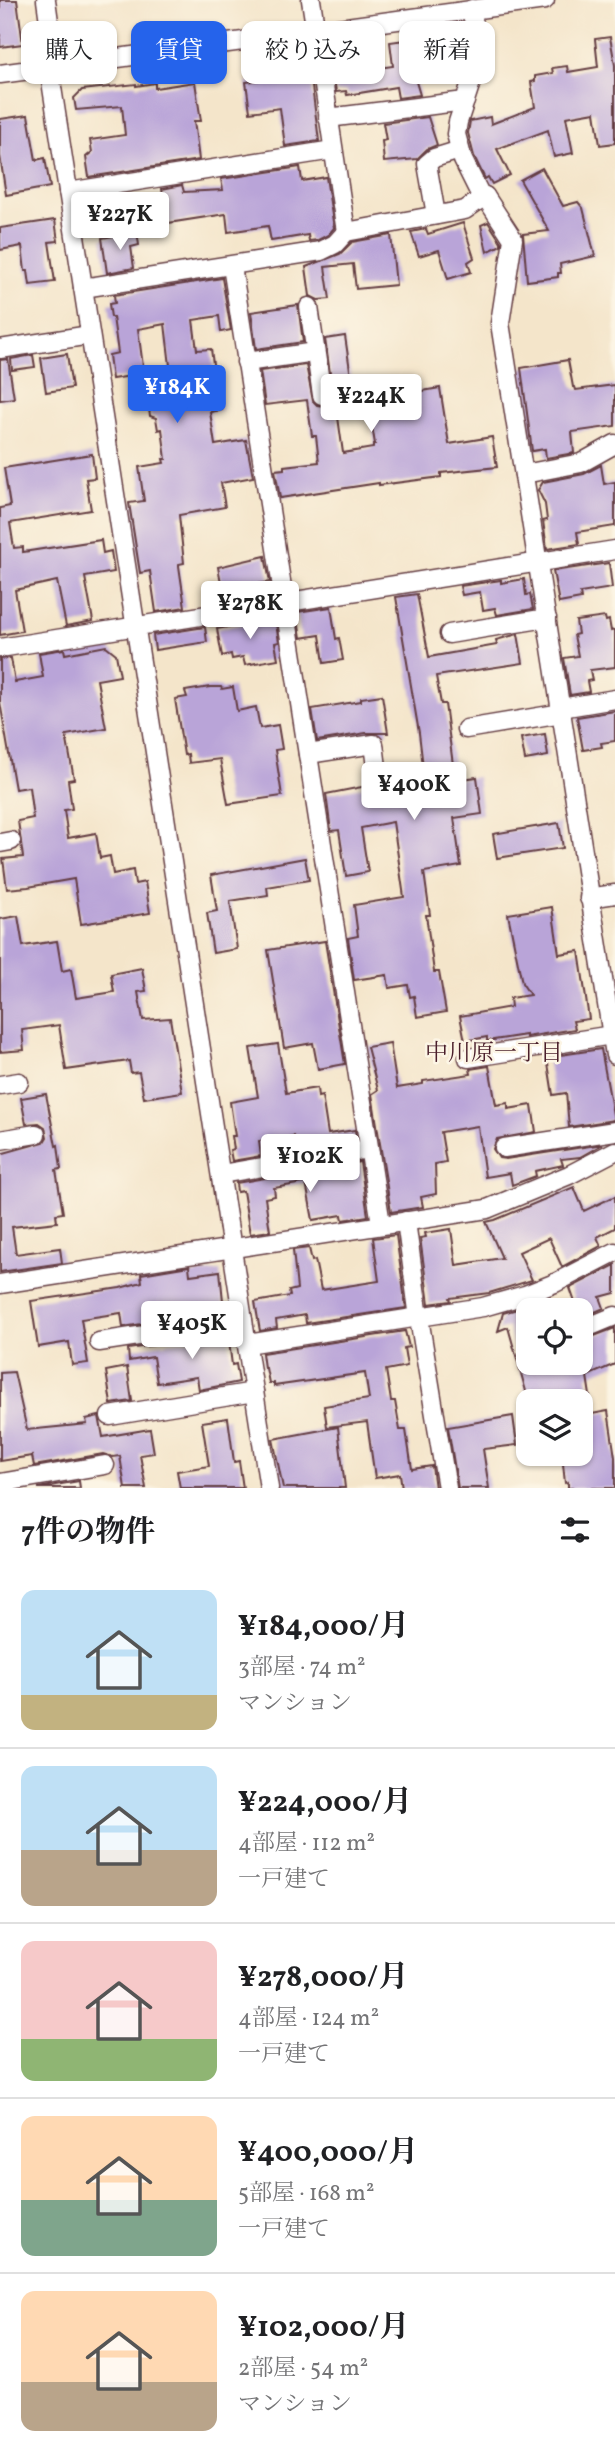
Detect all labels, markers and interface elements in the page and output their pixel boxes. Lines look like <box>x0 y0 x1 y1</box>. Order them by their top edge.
chip: 購入 <box>21 21 117 84</box>
chip: 賃貸 <box>131 21 227 84</box>
chip: 絞り込み <box>241 21 385 84</box>
chip: 新着 <box>399 21 495 84</box>
pin: ¥227K <box>71 192 169 252</box>
text: ¥227K <box>87 199 153 231</box>
pin: ¥184K <box>128 366 226 425</box>
text: ¥184K <box>144 372 210 404</box>
pin: ¥224K <box>322 374 420 434</box>
text: ¥224K <box>337 381 405 413</box>
pin: ¥278K <box>201 582 299 641</box>
text: ¥278K <box>217 588 283 620</box>
pin: ¥400K <box>365 762 463 822</box>
text: ¥400K <box>377 769 451 801</box>
district label: 中川原一丁目 <box>425 1038 563 1070</box>
pin: ¥102K <box>261 1134 359 1194</box>
text: ¥102K <box>277 1141 343 1173</box>
map controls <box>516 1298 593 1466</box>
button: locate <box>516 1298 593 1375</box>
pin: ¥405K <box>143 1302 241 1361</box>
text: ¥405K <box>157 1308 227 1340</box>
button: layers <box>516 1389 593 1466</box>
icon: filters <box>556 1511 594 1549</box>
text: 7件の物件 <box>21 1512 155 1554</box>
text: ¥184,000/月 <box>238 1606 409 1648</box>
icon: home <box>77 1618 161 1702</box>
text: 3部屋 · 74 m² <box>238 1652 366 1684</box>
text: マンション <box>238 1688 352 1720</box>
text: ¥224,000/月 <box>238 1782 412 1824</box>
icon: home <box>77 1794 161 1878</box>
text: 4部屋 · 112 m² <box>238 1828 375 1860</box>
text: 一戸建て <box>238 1864 330 1896</box>
text: ¥278,000/月 <box>238 1957 408 1999</box>
icon: home <box>77 1969 161 2053</box>
text: 4部屋 · 124 m² <box>238 2003 379 2035</box>
text: 一戸建て <box>238 2039 330 2071</box>
text: ¥400,000/月 <box>238 2132 418 2174</box>
icon: home <box>77 2144 161 2228</box>
text: 5部屋 · 168 m² <box>238 2178 374 2210</box>
text: 一戸建て <box>238 2214 330 2246</box>
text: ¥102,000/月 <box>238 2307 409 2349</box>
icon: home <box>77 2319 161 2403</box>
text: 2部屋 · 54 m² <box>238 2353 368 2385</box>
text: マンション <box>238 2389 352 2421</box>

